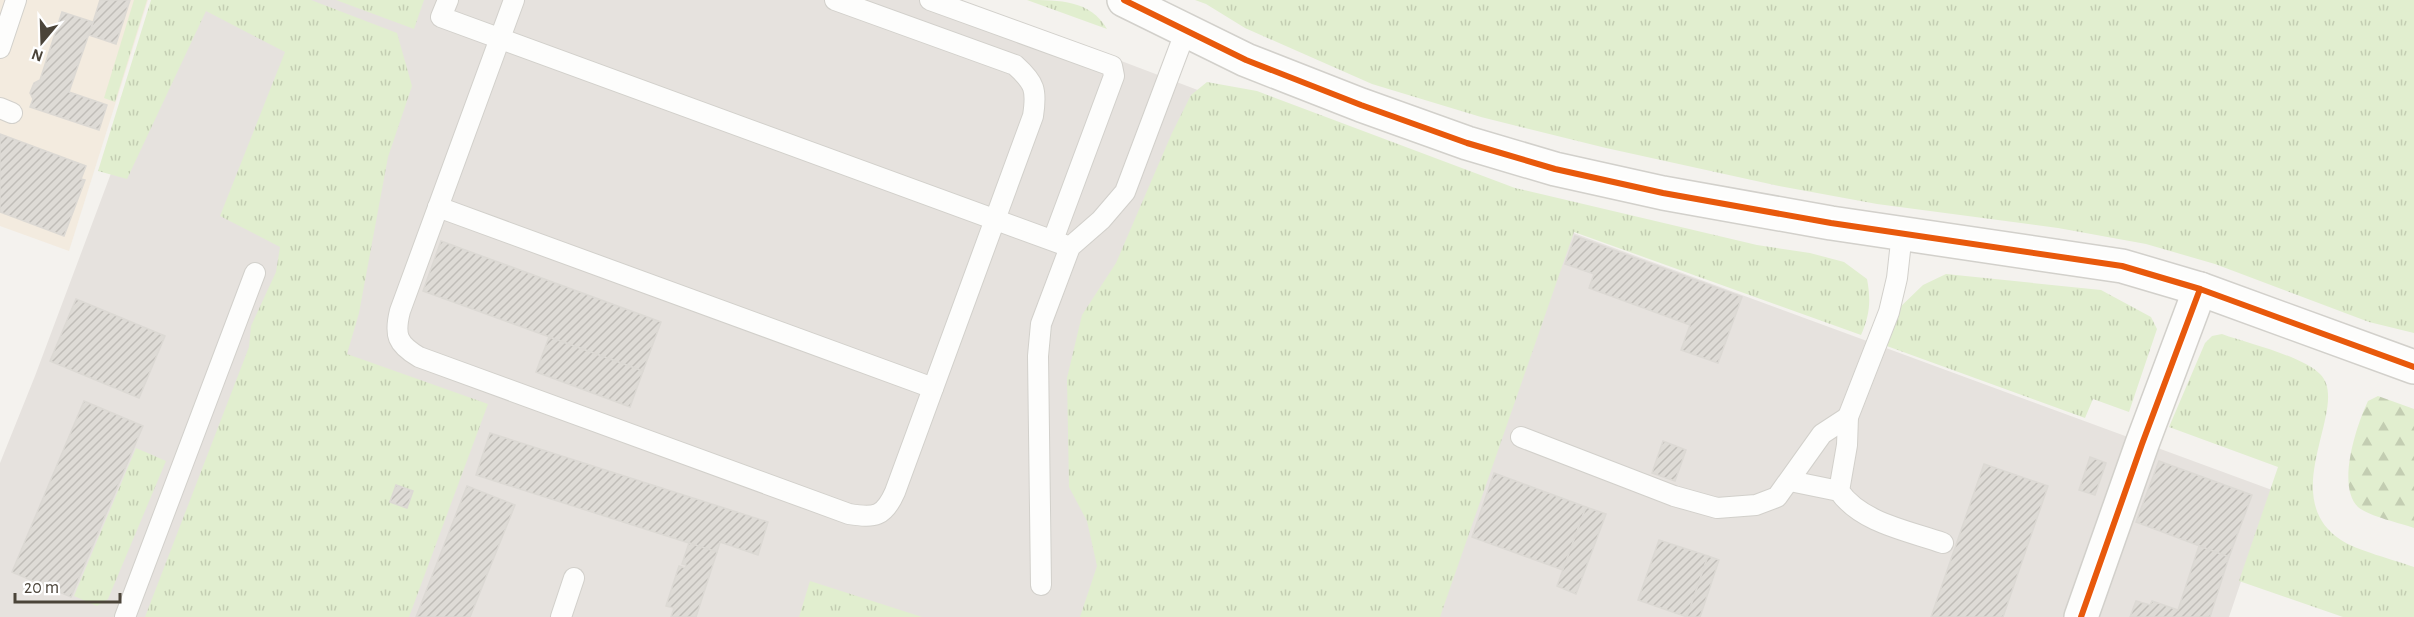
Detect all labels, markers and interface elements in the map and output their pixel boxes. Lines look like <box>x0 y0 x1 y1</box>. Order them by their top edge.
north arrow <box>12 12 72 72</box>
text: N <box>30 46 45 65</box>
scale bar <box>15 566 120 604</box>
text: 20 m <box>24 579 59 597</box>

